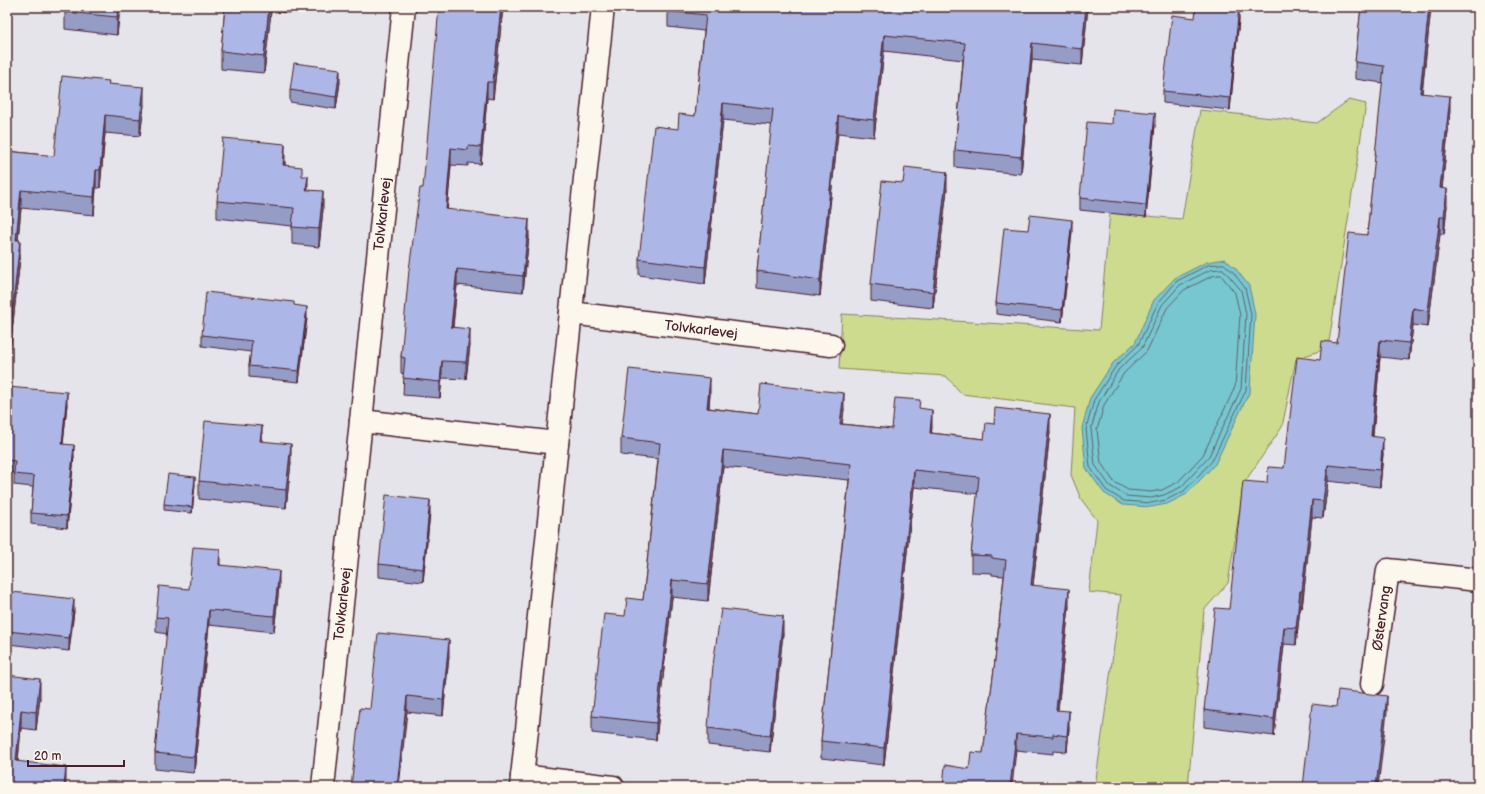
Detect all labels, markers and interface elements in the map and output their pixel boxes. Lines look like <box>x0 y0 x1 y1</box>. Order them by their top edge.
street label: Tolvkarlevej <box>370 176 395 252</box>
street label: Tolvkarlevej <box>663 317 739 342</box>
street label: Tolvkarlevej <box>330 566 355 642</box>
street label: Østervang <box>1369 584 1394 652</box>
scale bar <box>28 742 124 768</box>
text: 20 m <box>34 749 61 764</box>

